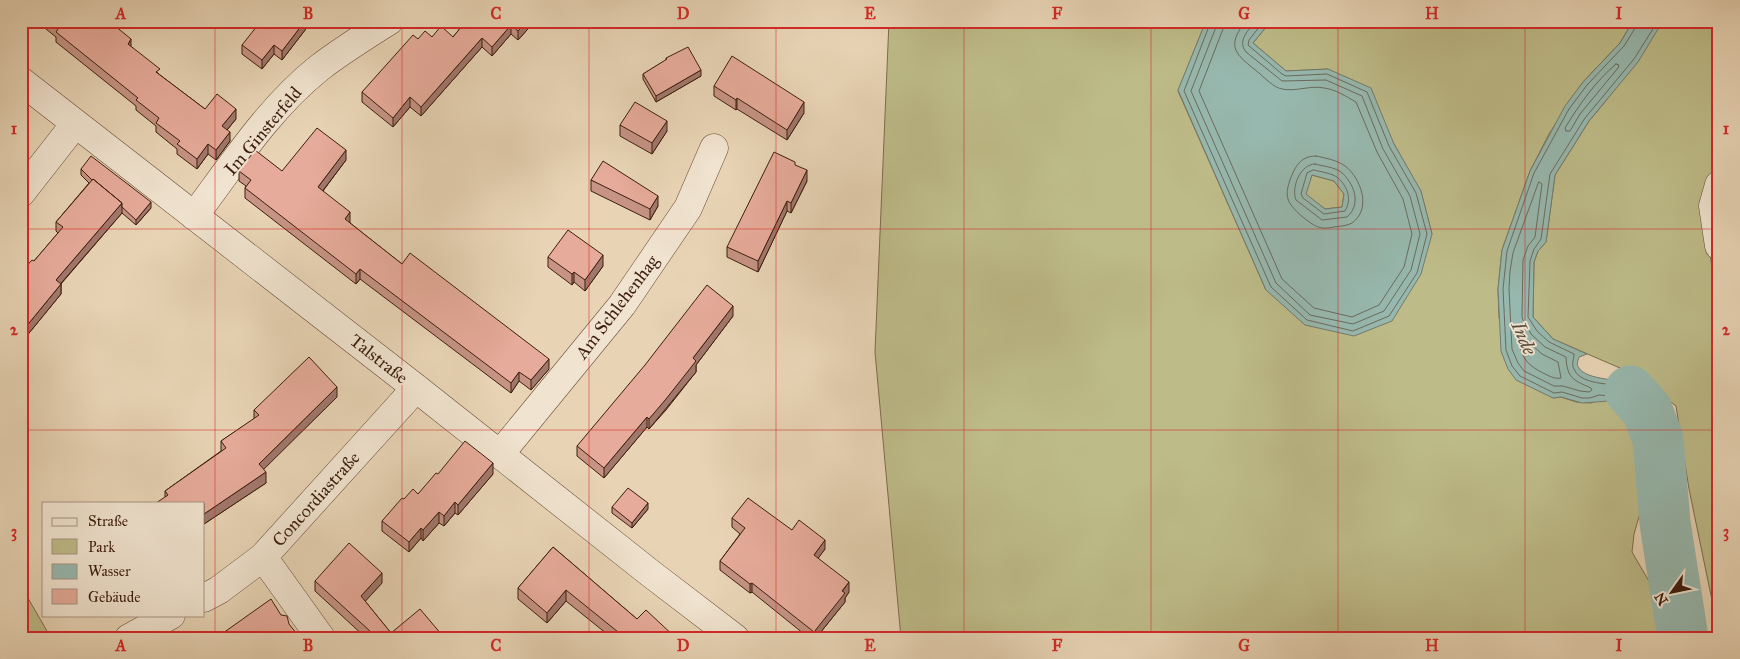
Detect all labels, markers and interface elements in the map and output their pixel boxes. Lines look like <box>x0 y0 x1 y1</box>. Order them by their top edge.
text: A <box>115 4 127 23</box>
text: B <box>303 4 313 23</box>
text: C <box>491 4 502 23</box>
text: D <box>677 4 690 23</box>
text: E <box>864 4 876 23</box>
text: F <box>1052 4 1063 23</box>
text: G <box>1238 4 1250 23</box>
text: H <box>1425 4 1439 23</box>
text: I <box>1616 4 1623 23</box>
street label: Im Ginsterfeld <box>220 82 306 180</box>
text: 1 <box>11 119 18 138</box>
text: 1 <box>1723 119 1730 138</box>
street label: Am Schlehenhag <box>570 250 664 365</box>
water label: Inde <box>1506 317 1542 359</box>
text: 2 <box>10 320 19 339</box>
text: 2 <box>1722 320 1731 339</box>
street label: Talstraße <box>345 329 413 389</box>
street label: Concordiastraße <box>268 447 364 551</box>
legend <box>42 502 205 616</box>
text: Straße <box>88 512 128 530</box>
text: 3 <box>11 522 17 542</box>
text: 3 <box>1723 522 1729 542</box>
text: Park <box>88 538 115 556</box>
text: Wasser <box>88 562 131 580</box>
north arrow <box>1648 566 1698 616</box>
text: Gebäude <box>88 588 141 606</box>
text: N <box>1651 589 1672 608</box>
text: A <box>115 636 127 655</box>
text: B <box>303 636 313 655</box>
text: C <box>491 636 502 655</box>
text: D <box>677 636 690 655</box>
text: E <box>864 636 876 655</box>
text: F <box>1052 636 1063 655</box>
text: G <box>1238 636 1250 655</box>
text: H <box>1425 636 1439 655</box>
text: I <box>1616 636 1623 655</box>

